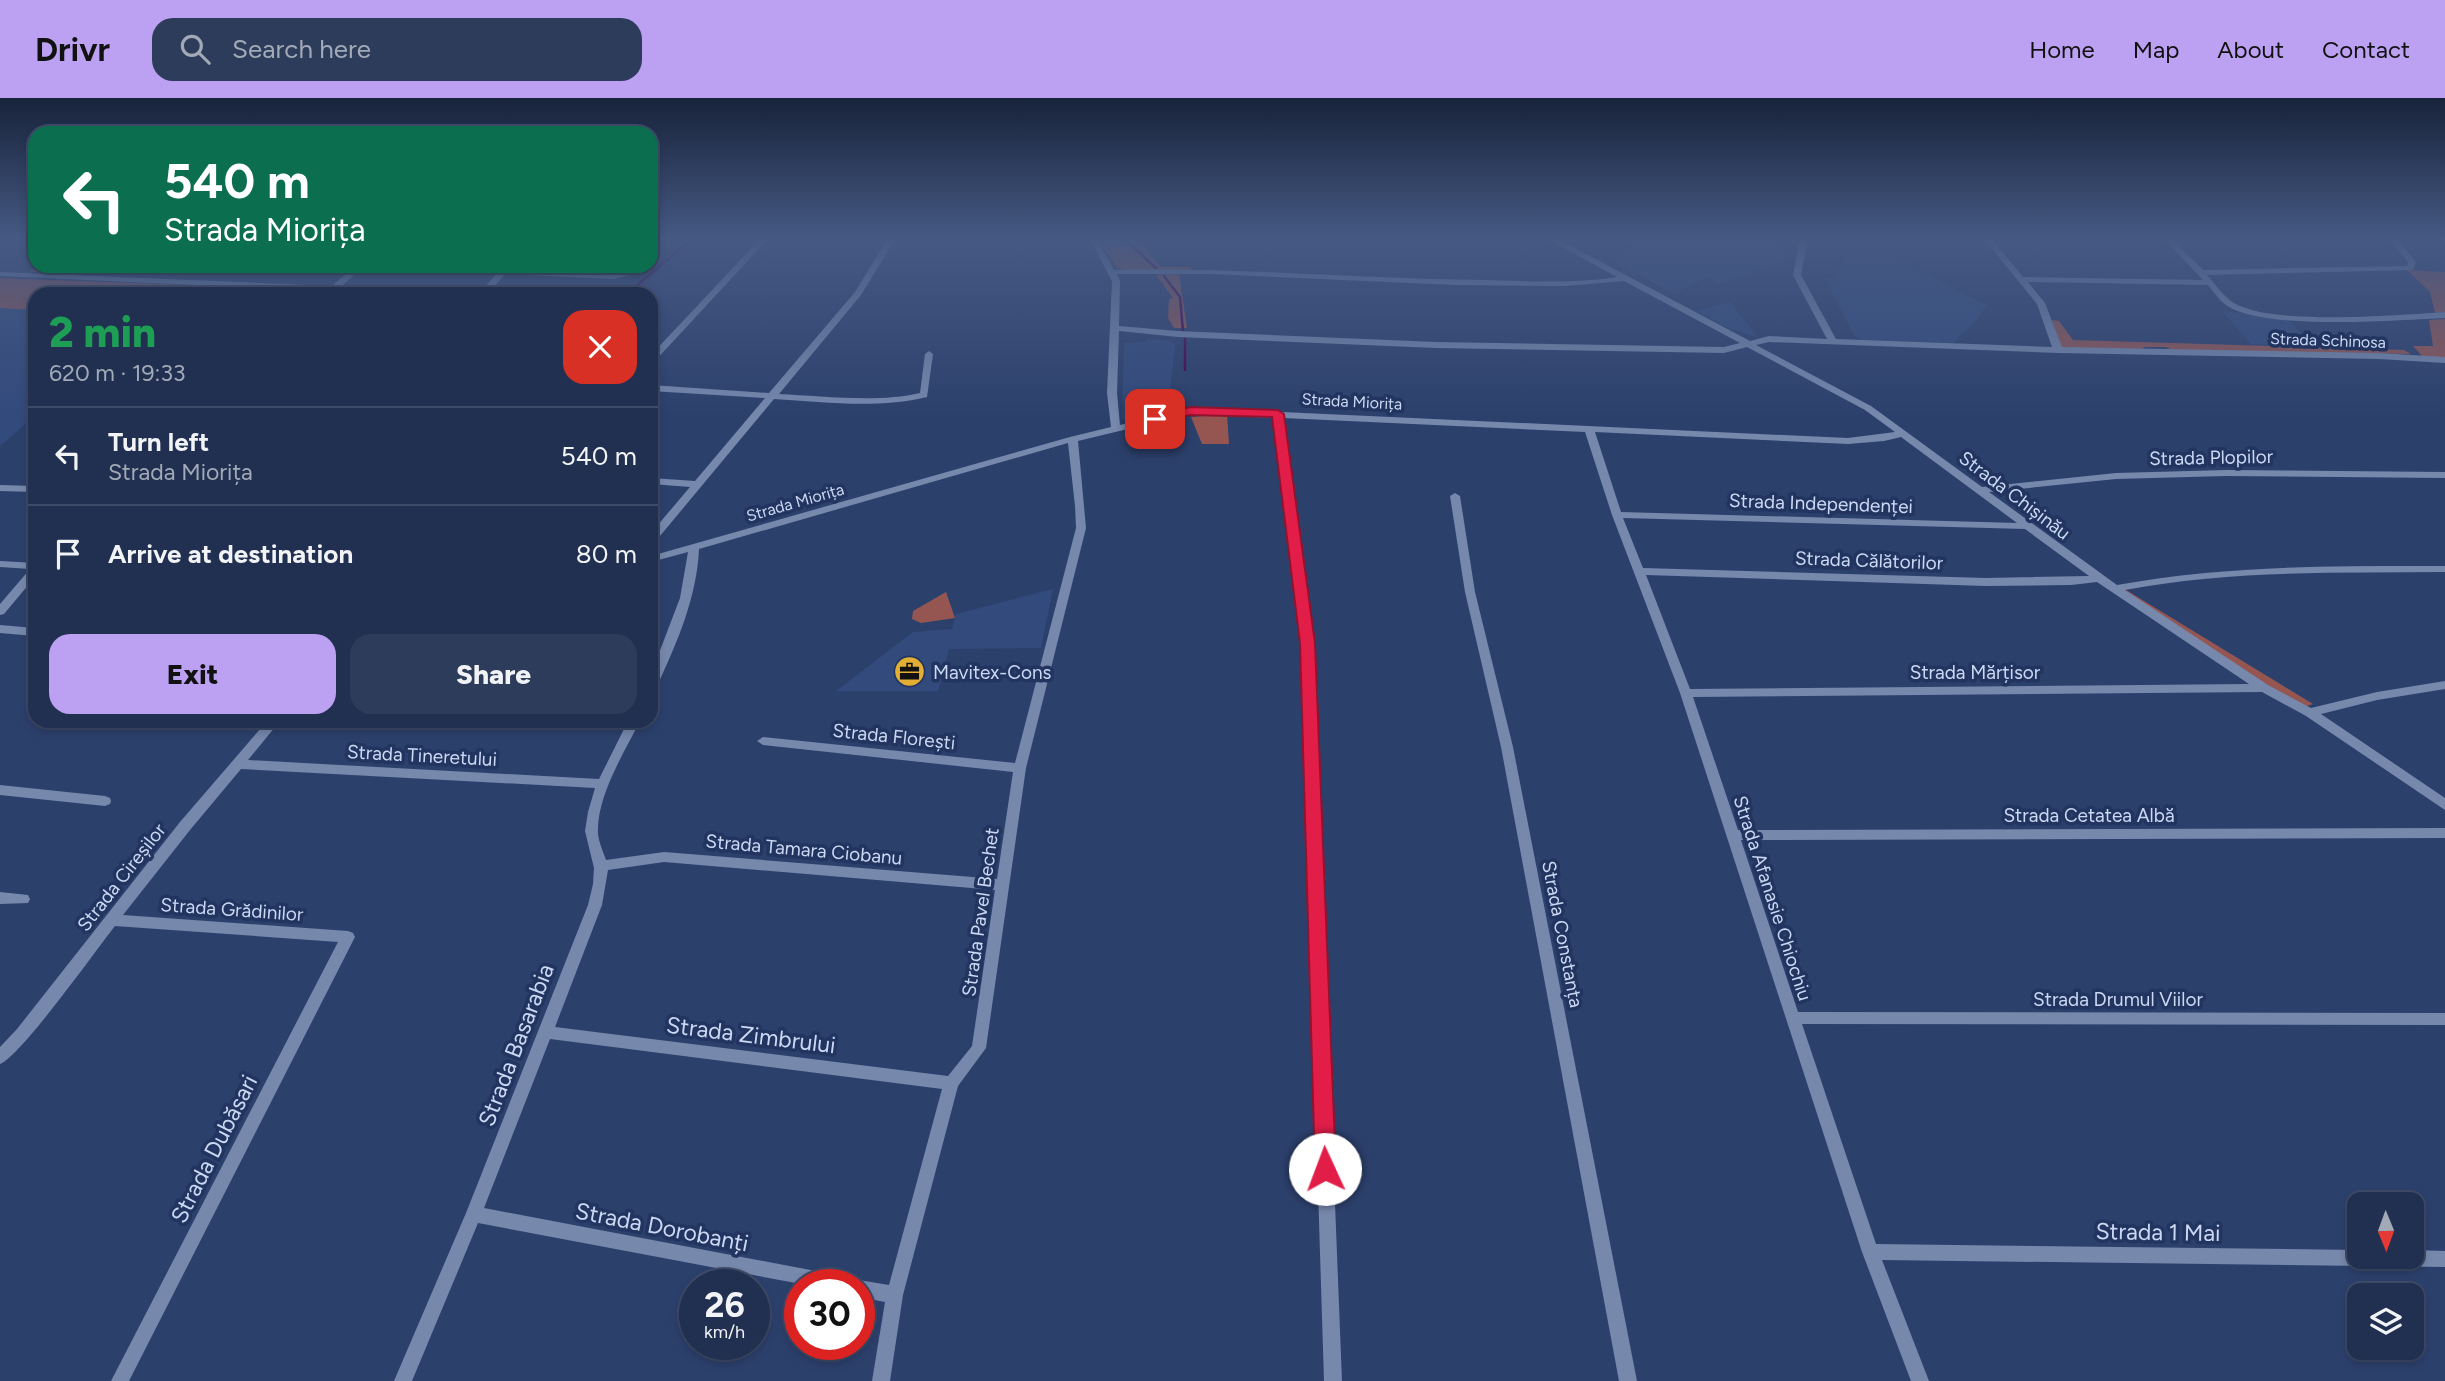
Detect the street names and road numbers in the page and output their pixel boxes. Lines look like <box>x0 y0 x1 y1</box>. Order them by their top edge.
street label: Strada Schinosa <box>2270 329 2386 352</box>
street label: Strada Miorița <box>1301 389 1403 414</box>
street label: Strada Plopilor <box>2149 445 2274 470</box>
street label: Strada Chișinău <box>1955 446 2075 545</box>
street label: Strada Miorița <box>744 479 846 525</box>
street label: Strada Independenței <box>1729 489 1913 518</box>
street label: Strada Călătorilor <box>1794 546 1944 575</box>
street label: Strada Mărțisor <box>1910 661 2041 684</box>
street label: Strada Florești <box>831 719 956 754</box>
street label: Strada Tineretului <box>346 740 498 771</box>
street label: Strada Afanasie Chiochiu <box>1728 793 1817 1004</box>
street label: Strada Cetatea Albă <box>2003 804 2175 827</box>
street label: Strada Cireșilor <box>72 818 171 936</box>
street label: Strada Pavel Bechet <box>957 826 1004 998</box>
street label: Strada Tamara Ciobanu <box>705 829 903 870</box>
street label: Strada Constanța <box>1537 859 1588 1009</box>
street label: Strada Grădinilor <box>160 893 305 926</box>
street label: Strada Basarabia <box>472 960 560 1130</box>
street label: Strada Drumul Viilor <box>2033 988 2203 1011</box>
street label: Strada Zimbrului <box>665 1011 837 1059</box>
street label: Strada Dubăsari <box>165 1070 263 1228</box>
street label: Strada Dorobanți <box>573 1197 751 1257</box>
street label: Strada 1 Mai <box>2095 1217 2221 1247</box>

